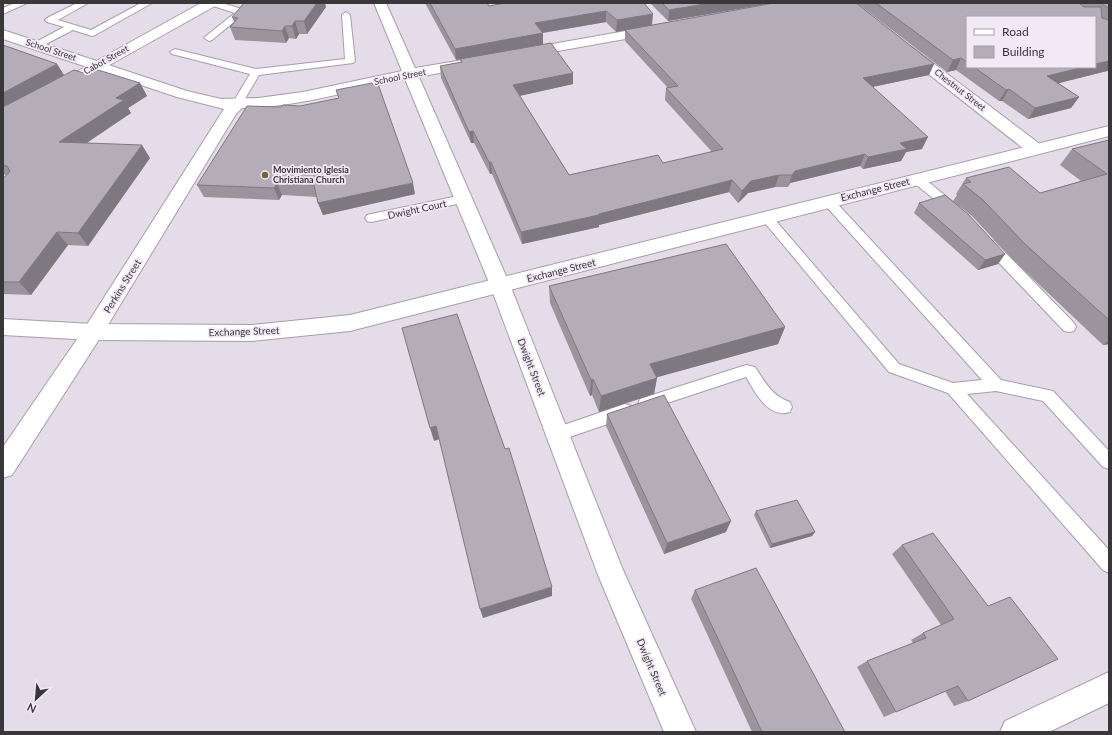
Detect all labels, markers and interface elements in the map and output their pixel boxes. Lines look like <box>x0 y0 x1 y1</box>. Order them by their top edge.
legend <box>966 16 1096 68</box>
text: Road <box>1002 24 1029 39</box>
street label: School Street <box>24 36 79 63</box>
street label: Cabot Street <box>81 42 131 76</box>
text: Building <box>1002 44 1045 59</box>
street label: School Street <box>373 66 427 87</box>
street label: Chestnut Street <box>932 66 989 114</box>
place label: Movimiento Iglesia Christiana Church <box>273 164 349 185</box>
marker: Movimiento Iglesia Christiana Church <box>260 170 270 180</box>
street label: Exchange Street <box>839 175 911 203</box>
street label: Dwight Court <box>387 197 448 221</box>
street label: Exchange Street <box>525 256 597 284</box>
street label: Perkins Street <box>101 257 143 315</box>
street label: Exchange Street <box>208 324 280 338</box>
street label: Dwight Street <box>515 336 549 398</box>
street label: Dwight Street <box>635 637 670 698</box>
north arrow <box>16 679 56 719</box>
text: N <box>25 701 38 716</box>

